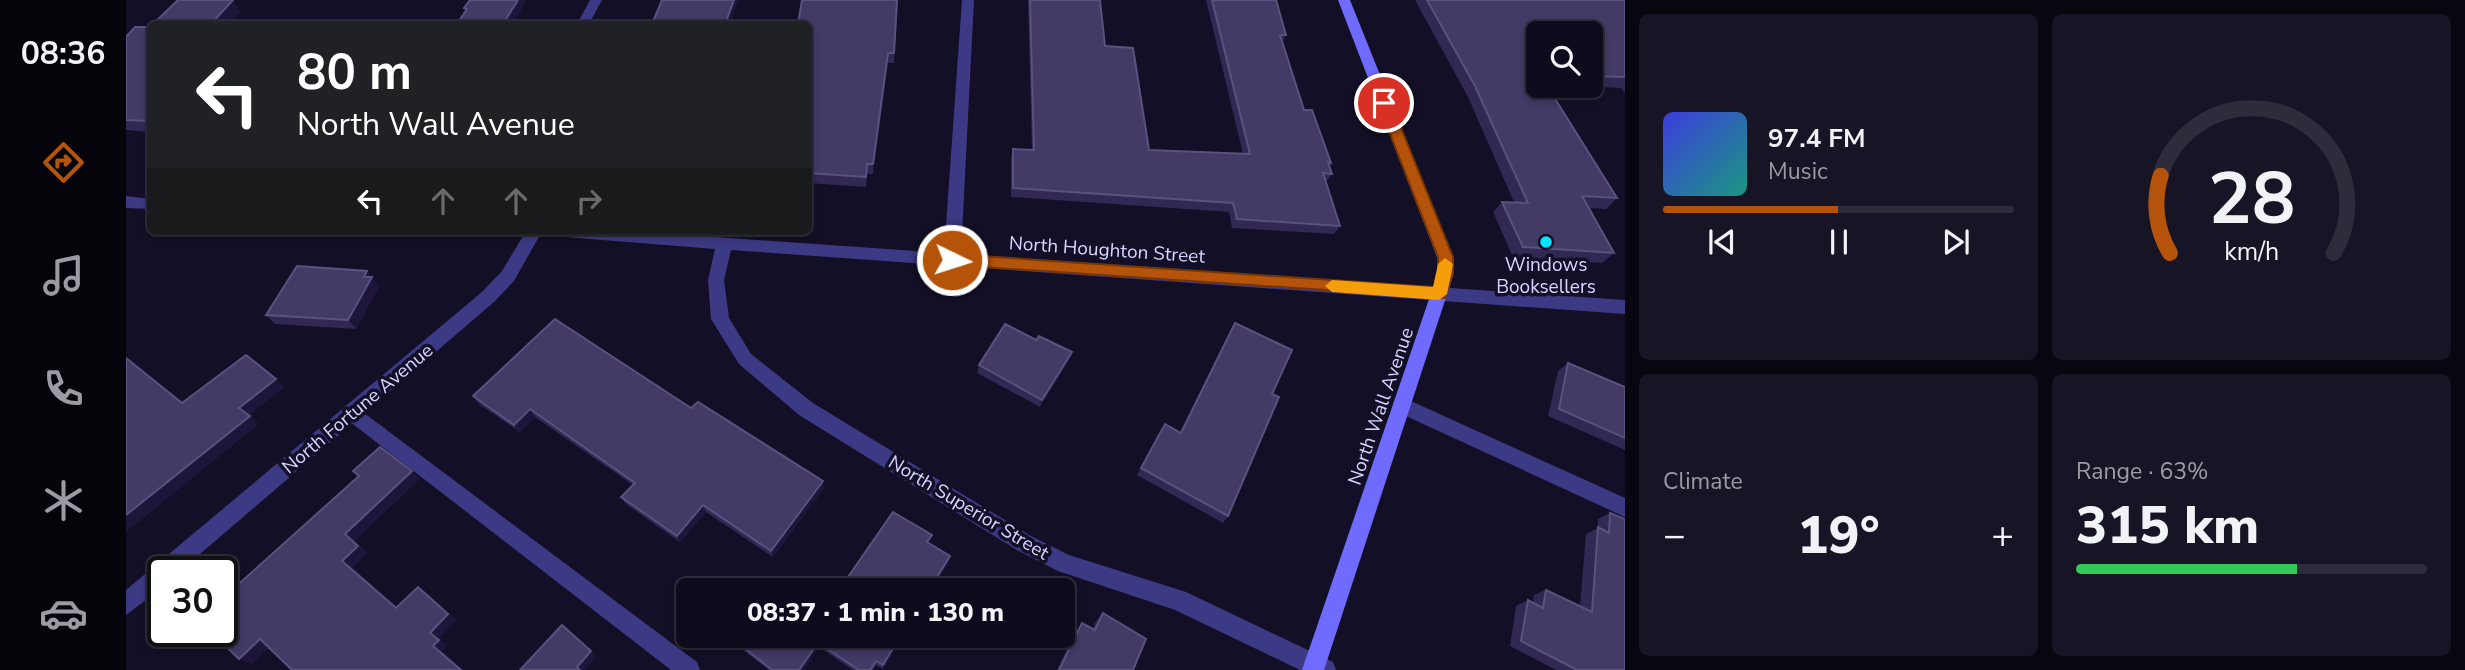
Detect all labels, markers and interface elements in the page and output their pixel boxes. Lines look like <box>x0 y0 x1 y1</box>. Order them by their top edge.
map controls <box>1526 21 1603 98</box>
button: search <box>1526 21 1603 98</box>
text: 08:36 <box>21 32 105 75</box>
text: 80 m <box>297 39 412 106</box>
icon: left <box>182 49 273 140</box>
pin <box>1354 73 1414 133</box>
icon: arrive <box>1365 84 1403 122</box>
text: North Wall Avenue <box>297 103 575 146</box>
text: 97.4 FM <box>1768 121 1865 156</box>
icon: directions <box>39 138 88 187</box>
text: 28 <box>2208 149 2295 249</box>
text: Music <box>1768 156 1828 187</box>
icon: left <box>351 182 389 220</box>
icon: ahead <box>424 182 462 220</box>
icon: ahead <box>497 182 535 220</box>
icon: right <box>570 182 608 220</box>
position arrow <box>915 223 989 297</box>
icon: previous <box>1703 223 1741 261</box>
icon: pause <box>1820 223 1858 261</box>
icon: next <box>1937 223 1975 261</box>
street label: North Houghton Street <box>1008 230 1206 270</box>
marker: Windows Booksellers <box>1538 234 1554 250</box>
text: km/h <box>2224 235 2279 269</box>
icon: music <box>39 251 88 300</box>
place label: Windows Booksellers <box>1496 252 1596 300</box>
street label: North Wall Avenue <box>1342 324 1420 489</box>
street label: North Fortune Avenue <box>277 338 439 480</box>
icon: phone <box>39 364 88 413</box>
street label: North Superior Street <box>883 450 1054 566</box>
text: Range · 63% <box>2076 456 2208 487</box>
text: Climate <box>1663 466 1743 497</box>
icon: climate <box>39 476 88 525</box>
text: 315 km <box>2076 490 2259 561</box>
text: 19° <box>1797 500 1880 571</box>
text: − <box>1663 510 1686 561</box>
text: + <box>1991 510 2014 561</box>
speed limit sign: 30 <box>147 556 238 647</box>
icon: car <box>39 589 88 638</box>
text: 08:37 · 1 min · 130 m <box>747 595 1004 630</box>

